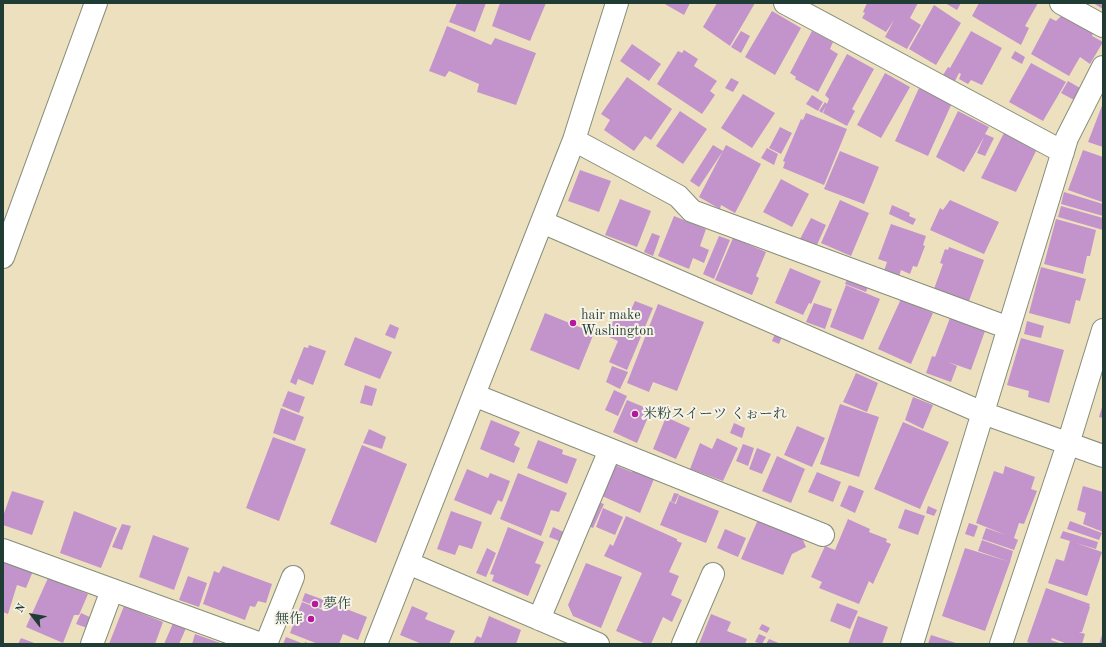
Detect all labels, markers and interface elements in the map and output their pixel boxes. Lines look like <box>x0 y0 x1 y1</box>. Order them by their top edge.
place label: hair make Washington <box>581 307 654 340</box>
marker: hair make Washington <box>568 318 578 328</box>
place label: 米粉スイーツ くぉーれ <box>643 406 787 422</box>
marker: 米粉スイーツ くぉーれ <box>630 409 640 419</box>
north arrow <box>12 595 52 635</box>
place label: 夢作 <box>323 596 351 612</box>
marker: 夢作 <box>310 599 320 609</box>
text: N <box>14 602 28 615</box>
place label: 無作 <box>275 611 303 627</box>
marker: 無作 <box>306 614 316 624</box>

